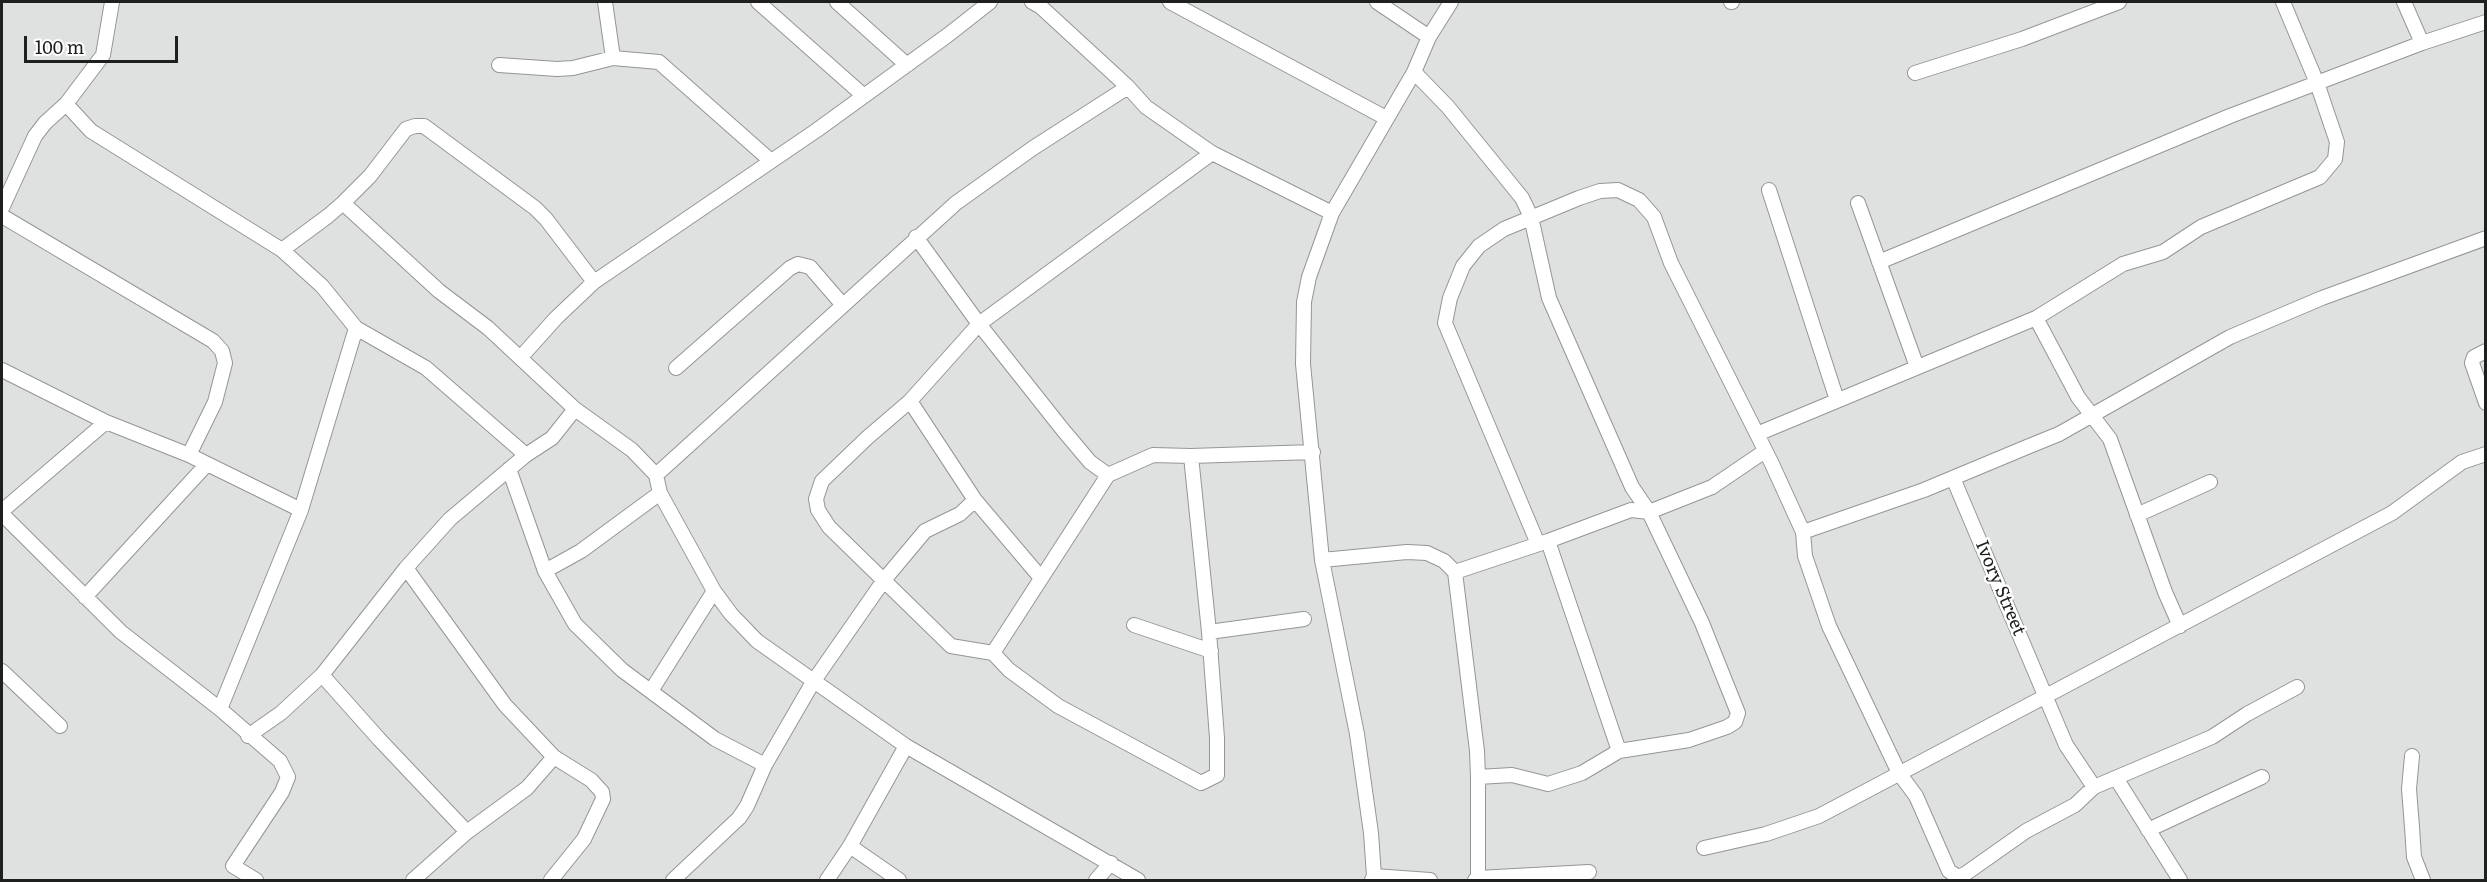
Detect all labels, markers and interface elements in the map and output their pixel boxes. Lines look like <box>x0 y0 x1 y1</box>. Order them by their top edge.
scale bar <box>27 24 182 62</box>
text: 100 m <box>35 33 84 60</box>
street label: Ivory Street <box>1970 537 2030 639</box>

